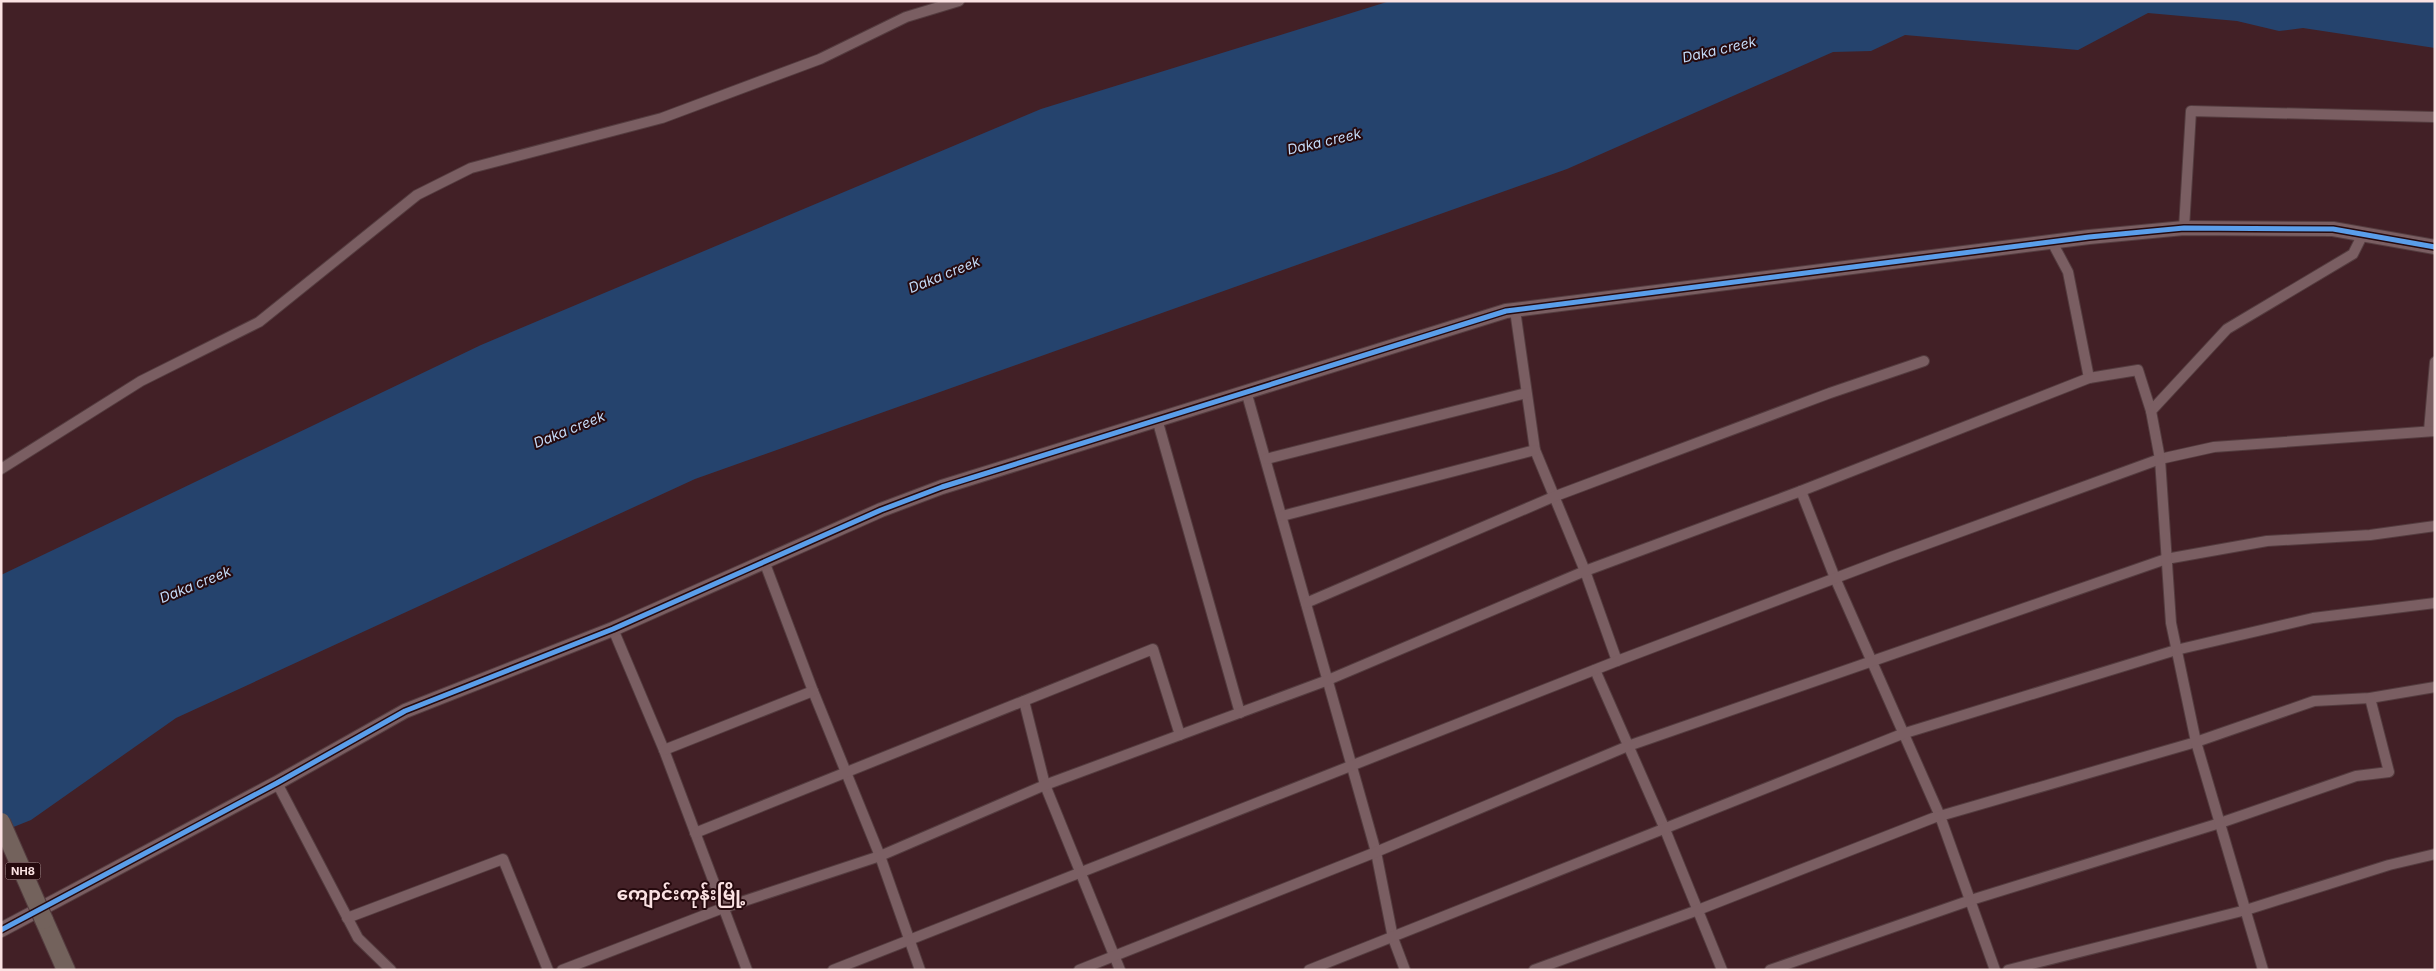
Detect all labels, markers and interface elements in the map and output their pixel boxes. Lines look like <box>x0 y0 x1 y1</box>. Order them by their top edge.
water label: Daka creek <box>1680 32 1758 66</box>
water label: Daka creek <box>1285 124 1363 158</box>
water label: Daka creek <box>906 252 982 296</box>
water label: Daka creek <box>531 407 607 451</box>
water label: Daka creek <box>157 562 233 606</box>
road number: NH8 <box>5 862 40 879</box>
district label: ကျောင်းကုန်းမြို့ <box>617 882 745 909</box>

